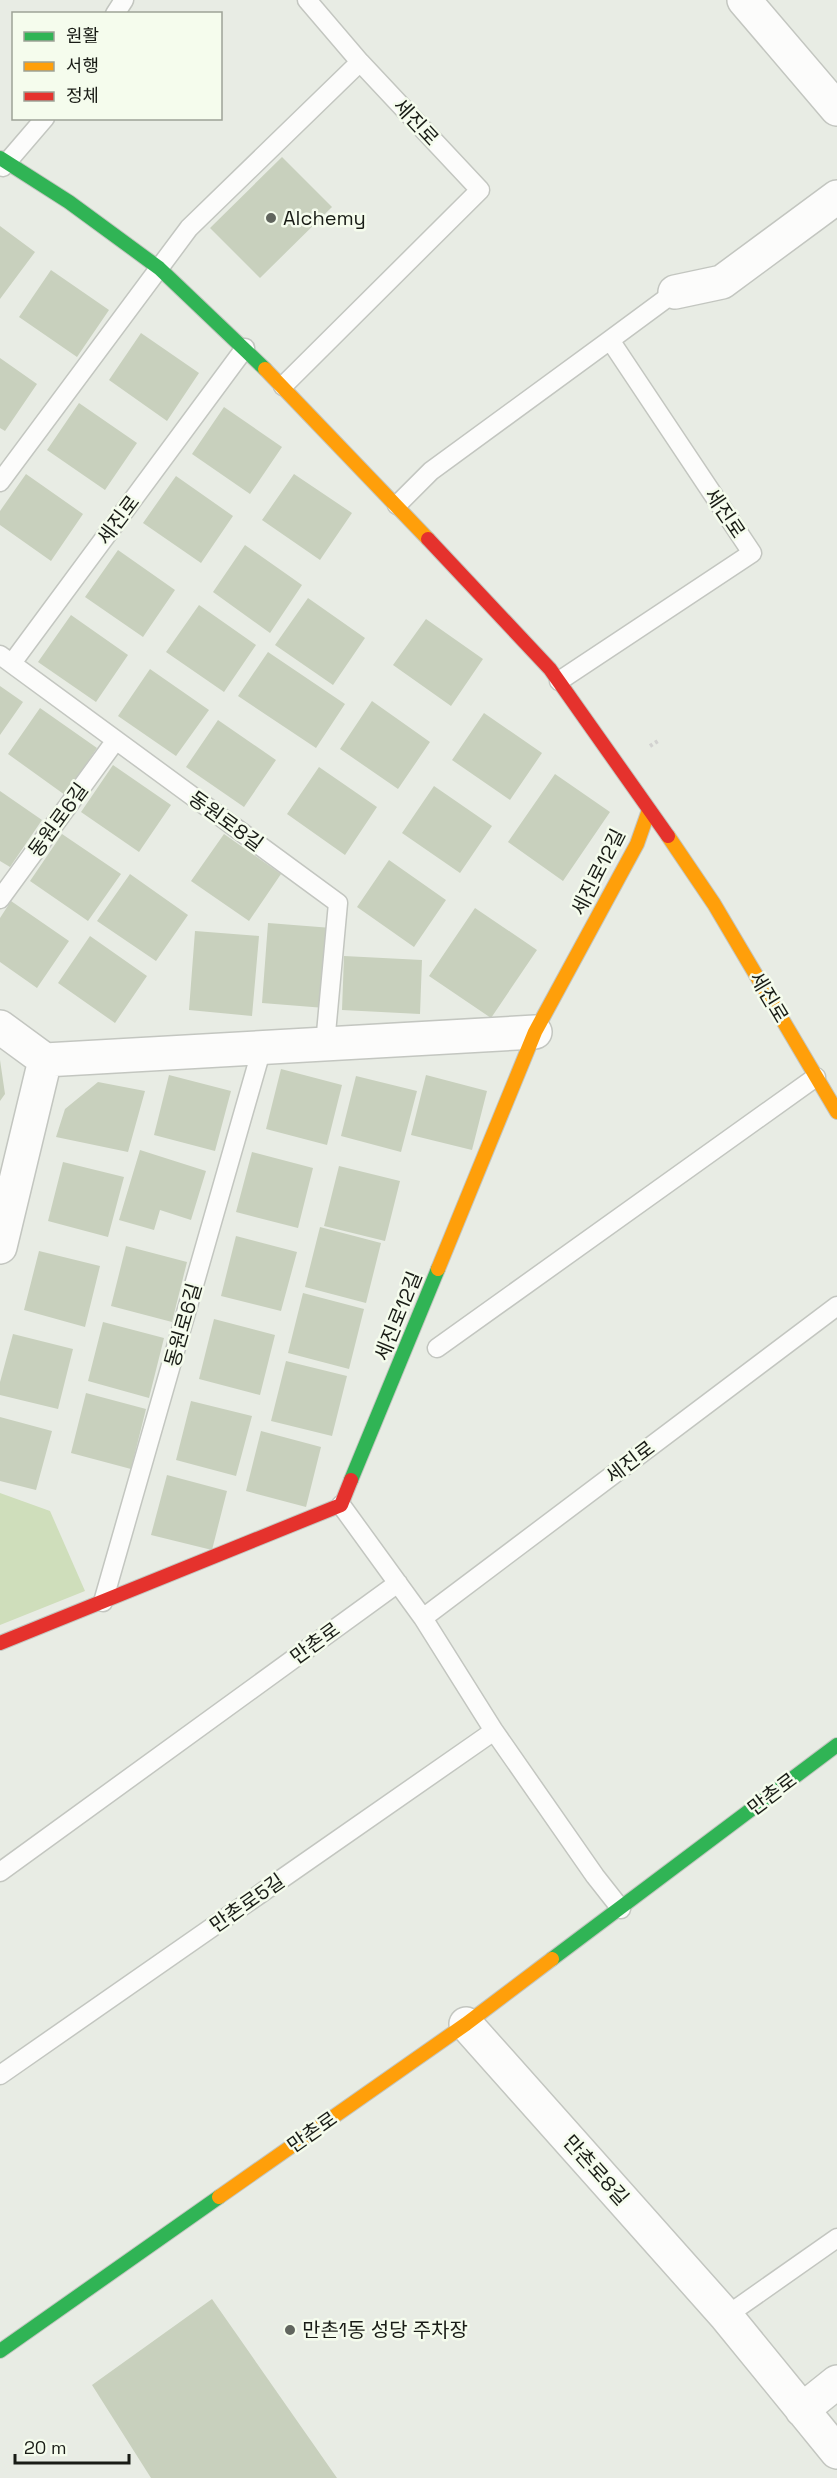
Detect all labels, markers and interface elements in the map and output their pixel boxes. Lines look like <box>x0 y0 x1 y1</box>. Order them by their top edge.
legend <box>12 12 222 120</box>
text: 원활 <box>66 24 99 47</box>
text: 서행 <box>66 54 99 77</box>
text: 정체 <box>66 84 99 107</box>
street label: 세진로 <box>388 93 444 151</box>
place label: Alchemy <box>283 205 366 231</box>
marker: Alchemy <box>264 211 278 225</box>
street label: 세진로 <box>699 483 751 543</box>
street label: 세진로 <box>91 490 145 550</box>
street label: 동원로6길 <box>22 778 94 862</box>
street label: 동원로8길 <box>184 785 268 857</box>
street label: 세진로12길 <box>565 824 631 920</box>
street label: 세진로 <box>744 967 794 1027</box>
street label: 세진로12길 <box>368 1268 428 1364</box>
street label: 동원로6길 <box>159 1280 207 1370</box>
street label: 세진로 <box>600 1435 660 1489</box>
street label: 만촌로 <box>285 1616 345 1670</box>
street label: 만촌로 <box>742 1767 802 1821</box>
street label: 만촌로5길 <box>204 1868 290 1938</box>
street label: 만촌로 <box>282 2106 342 2158</box>
street label: 만촌로8길 <box>558 2129 634 2211</box>
place label: 만촌1동 성당 주차장 <box>302 2317 468 2343</box>
marker: 만촌1동 성당 주차장 <box>283 2323 297 2337</box>
scale bar <box>15 2427 129 2465</box>
text: 20 m <box>24 2436 67 2459</box>

